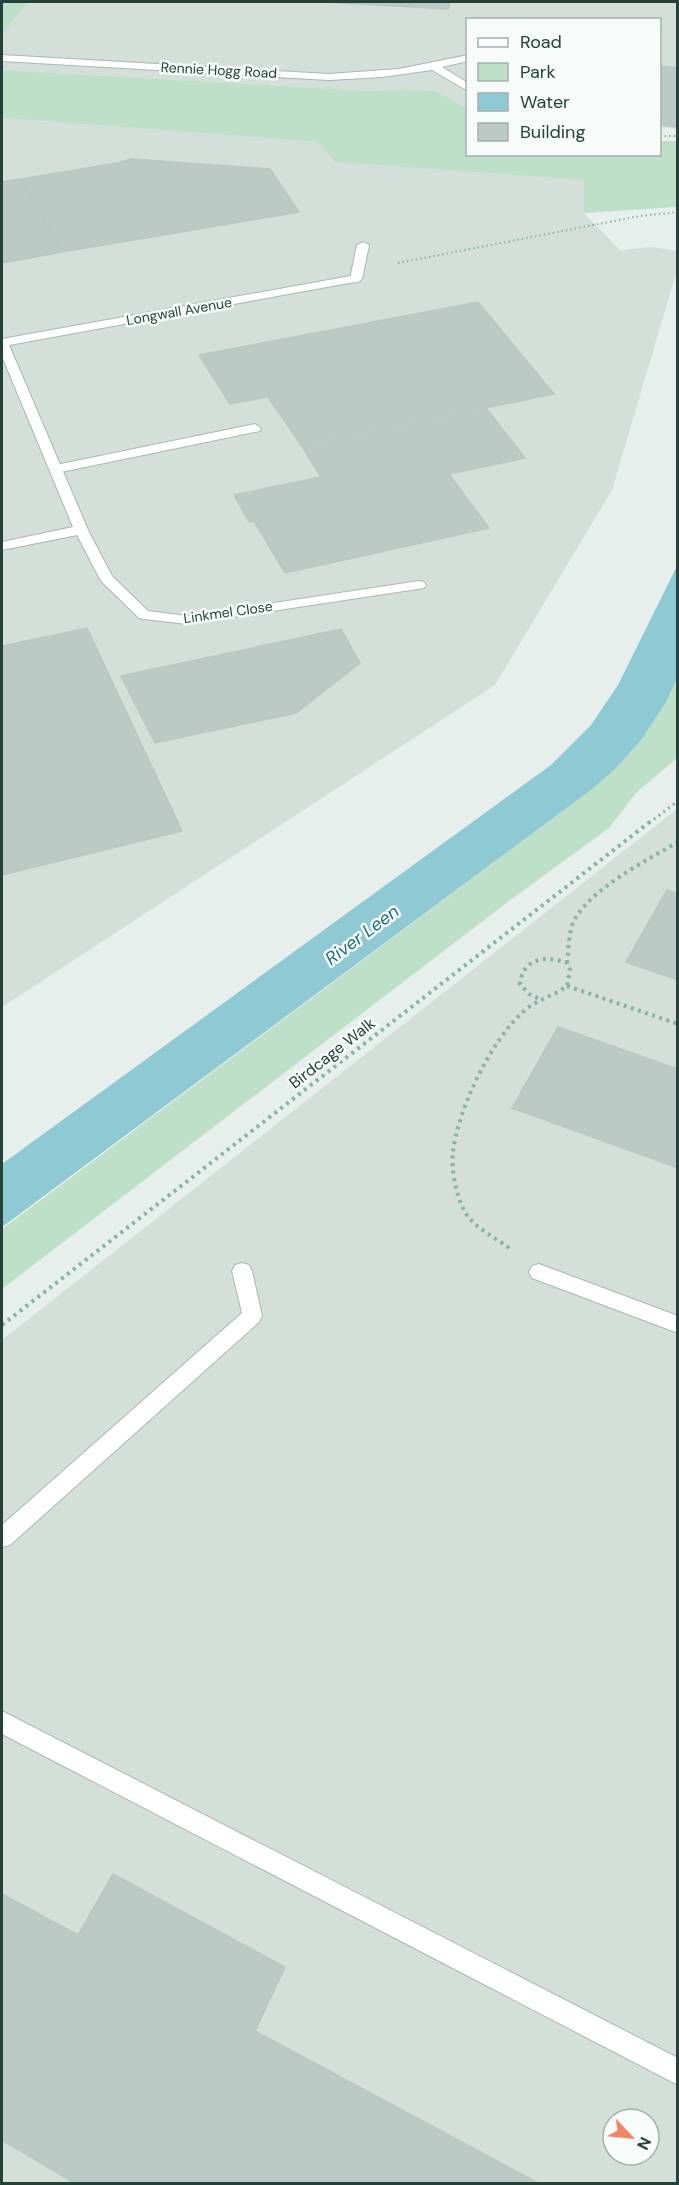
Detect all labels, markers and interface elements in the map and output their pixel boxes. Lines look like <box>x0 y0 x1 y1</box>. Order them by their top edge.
legend <box>466 18 661 156</box>
text: Road <box>520 30 562 54</box>
street label: Rennie Hogg Road <box>160 58 278 82</box>
text: Park <box>520 60 556 84</box>
text: Water <box>520 90 570 114</box>
text: Building <box>520 120 585 144</box>
street label: Longwall Avenue <box>125 293 233 329</box>
street label: Linkmel Close <box>182 597 274 627</box>
water label: River Leen <box>320 899 404 971</box>
street label: Birdcage Walk <box>285 1013 379 1093</box>
north arrow <box>601 2107 661 2167</box>
text: N <box>632 2134 656 2153</box>

